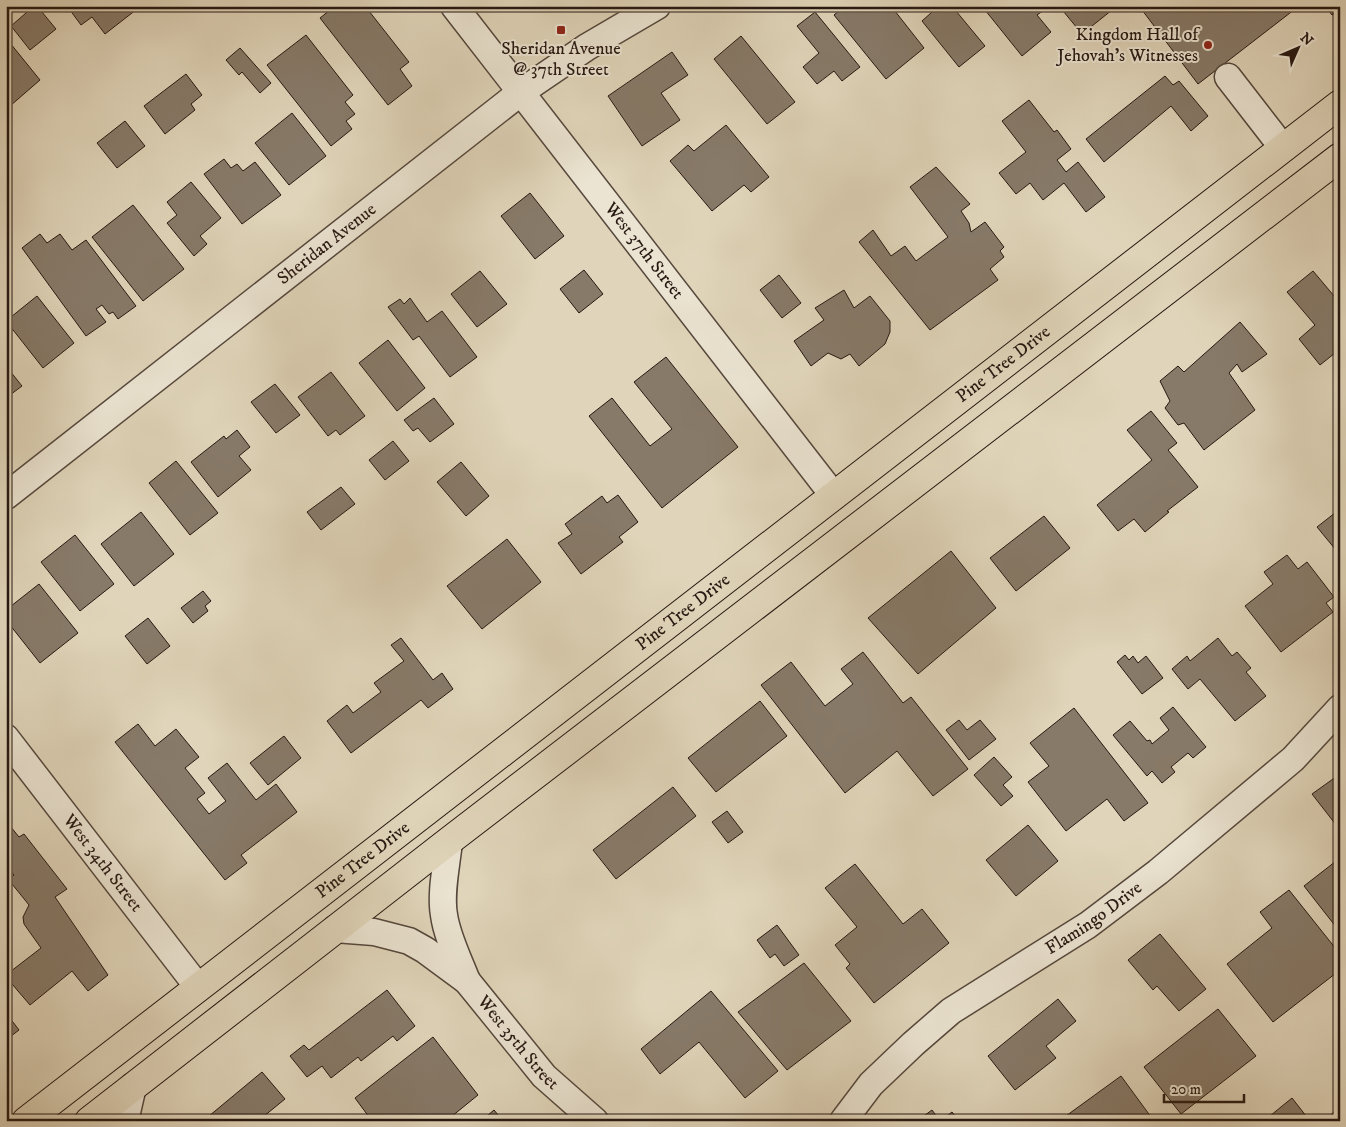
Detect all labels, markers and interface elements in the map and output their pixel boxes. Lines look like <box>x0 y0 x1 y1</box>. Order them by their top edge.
north arrow <box>1274 22 1324 72</box>
marker: Sheridan Avenue @ 37th Street <box>555 24 567 36</box>
place label: Kingdom Hall of Jehovah's Witnesses <box>1055 24 1201 67</box>
text: N <box>1296 29 1317 50</box>
place label: Sheridan Avenue @ 37th Street <box>501 38 621 81</box>
marker: Kingdom Hall of Jehovah's Witnesses <box>1202 39 1214 51</box>
street label: West 37th Street <box>599 197 689 304</box>
street label: Sheridan Avenue <box>273 199 381 290</box>
street label: Pine Tree Drive <box>952 321 1055 408</box>
street label: Pine Tree Drive <box>632 569 735 656</box>
street label: West 34th Street <box>57 809 147 917</box>
street label: Pine Tree Drive <box>311 817 414 904</box>
street label: Flamingo Drive <box>1041 877 1147 960</box>
street label: West 35th Street <box>472 991 563 1095</box>
scale bar <box>1164 1072 1244 1104</box>
text: 20 m <box>1171 1080 1201 1099</box>

